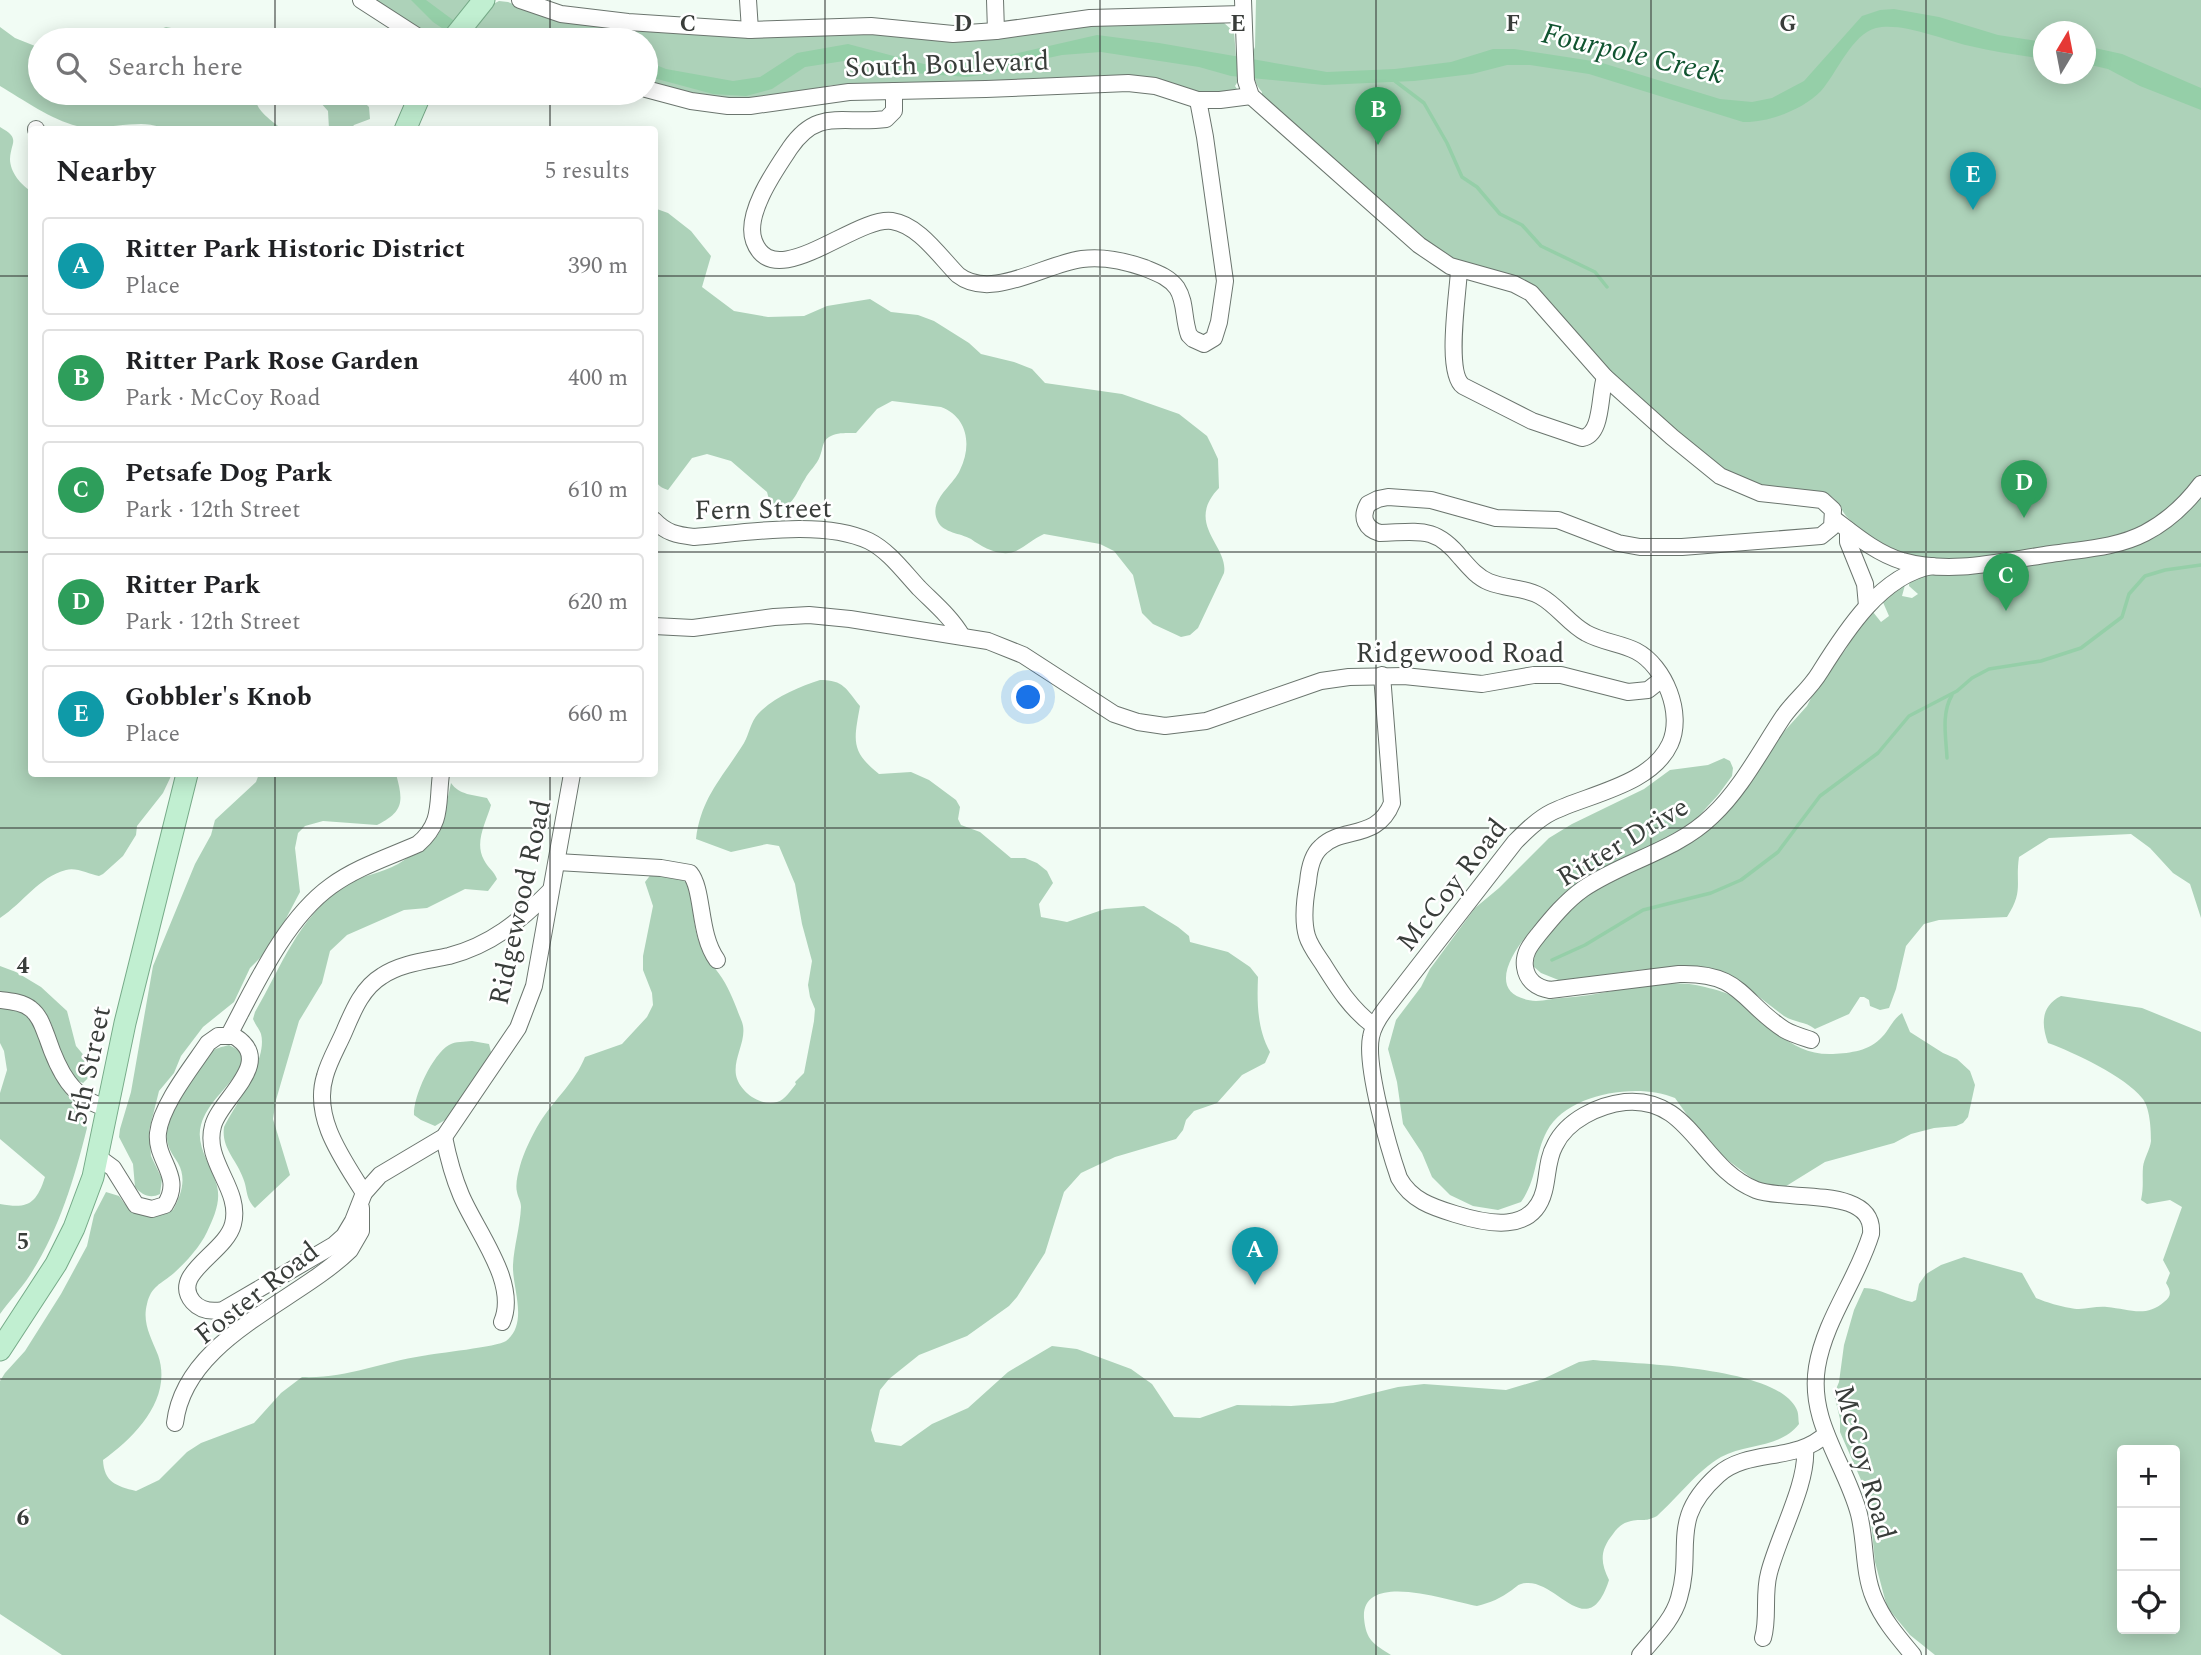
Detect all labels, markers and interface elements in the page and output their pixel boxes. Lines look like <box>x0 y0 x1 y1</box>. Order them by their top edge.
text: C <box>680 7 696 42</box>
text: D <box>954 7 972 42</box>
text: E <box>1230 7 1246 42</box>
text: F <box>1506 7 1520 42</box>
text: G <box>1779 7 1797 42</box>
water label: Fourpole Creek <box>1537 11 1728 97</box>
north arrow <box>2033 21 2096 84</box>
search box <box>28 28 658 105</box>
street label: South Boulevard <box>844 39 1050 90</box>
text: Search here <box>108 47 243 87</box>
icon: search <box>52 48 90 86</box>
pin: B <box>1355 87 1401 145</box>
text: Nearby <box>56 149 155 195</box>
pin: E <box>1950 152 1996 210</box>
text: 5 results <box>545 154 630 189</box>
text: Ritter Park Historic District <box>125 229 465 269</box>
text: A <box>72 249 90 284</box>
text: 390 m <box>568 249 628 284</box>
text: Place <box>125 269 180 304</box>
text: Ritter Park Rose Garden <box>125 341 419 381</box>
text: B <box>73 361 89 396</box>
text: 400 m <box>568 361 628 396</box>
text: Park · McCoy Road <box>125 381 321 416</box>
text: Petsafe Dog Park <box>125 453 332 493</box>
pin: D <box>2001 460 2047 518</box>
text: C <box>73 473 89 508</box>
text: 610 m <box>568 473 628 508</box>
street label: Fern Street <box>694 487 832 532</box>
text: Park · 12th Street <box>125 493 300 528</box>
pin: C <box>1983 553 2029 611</box>
text: Ritter Park <box>125 565 260 605</box>
text: D <box>72 585 90 620</box>
text: 620 m <box>568 585 628 620</box>
text: Park · 12th Street <box>125 605 300 640</box>
street label: Ridgewood Road <box>1356 632 1564 675</box>
text: Gobbler's Knob <box>125 677 312 717</box>
your location <box>1011 680 1045 714</box>
text: E <box>73 697 89 732</box>
text: 660 m <box>568 697 628 732</box>
text: Place <box>125 717 180 752</box>
street label: Ritter Drive <box>1549 786 1697 899</box>
street label: Ridgewood Road <box>478 796 563 1009</box>
street label: McCoy Road <box>1386 809 1518 961</box>
text: 4 <box>17 949 30 984</box>
street label: 5th Street <box>56 1002 123 1129</box>
text: 5 <box>17 1225 29 1260</box>
pin: A <box>1232 1227 1278 1285</box>
street label: Foster Road <box>185 1231 328 1356</box>
street label: McCoy Road <box>1822 1380 1907 1545</box>
map controls <box>2117 1445 2180 1634</box>
button: + <box>2117 1445 2180 1508</box>
text: 6 <box>17 1501 30 1536</box>
button: − <box>2117 1508 2180 1571</box>
button: locate <box>2117 1571 2180 1634</box>

